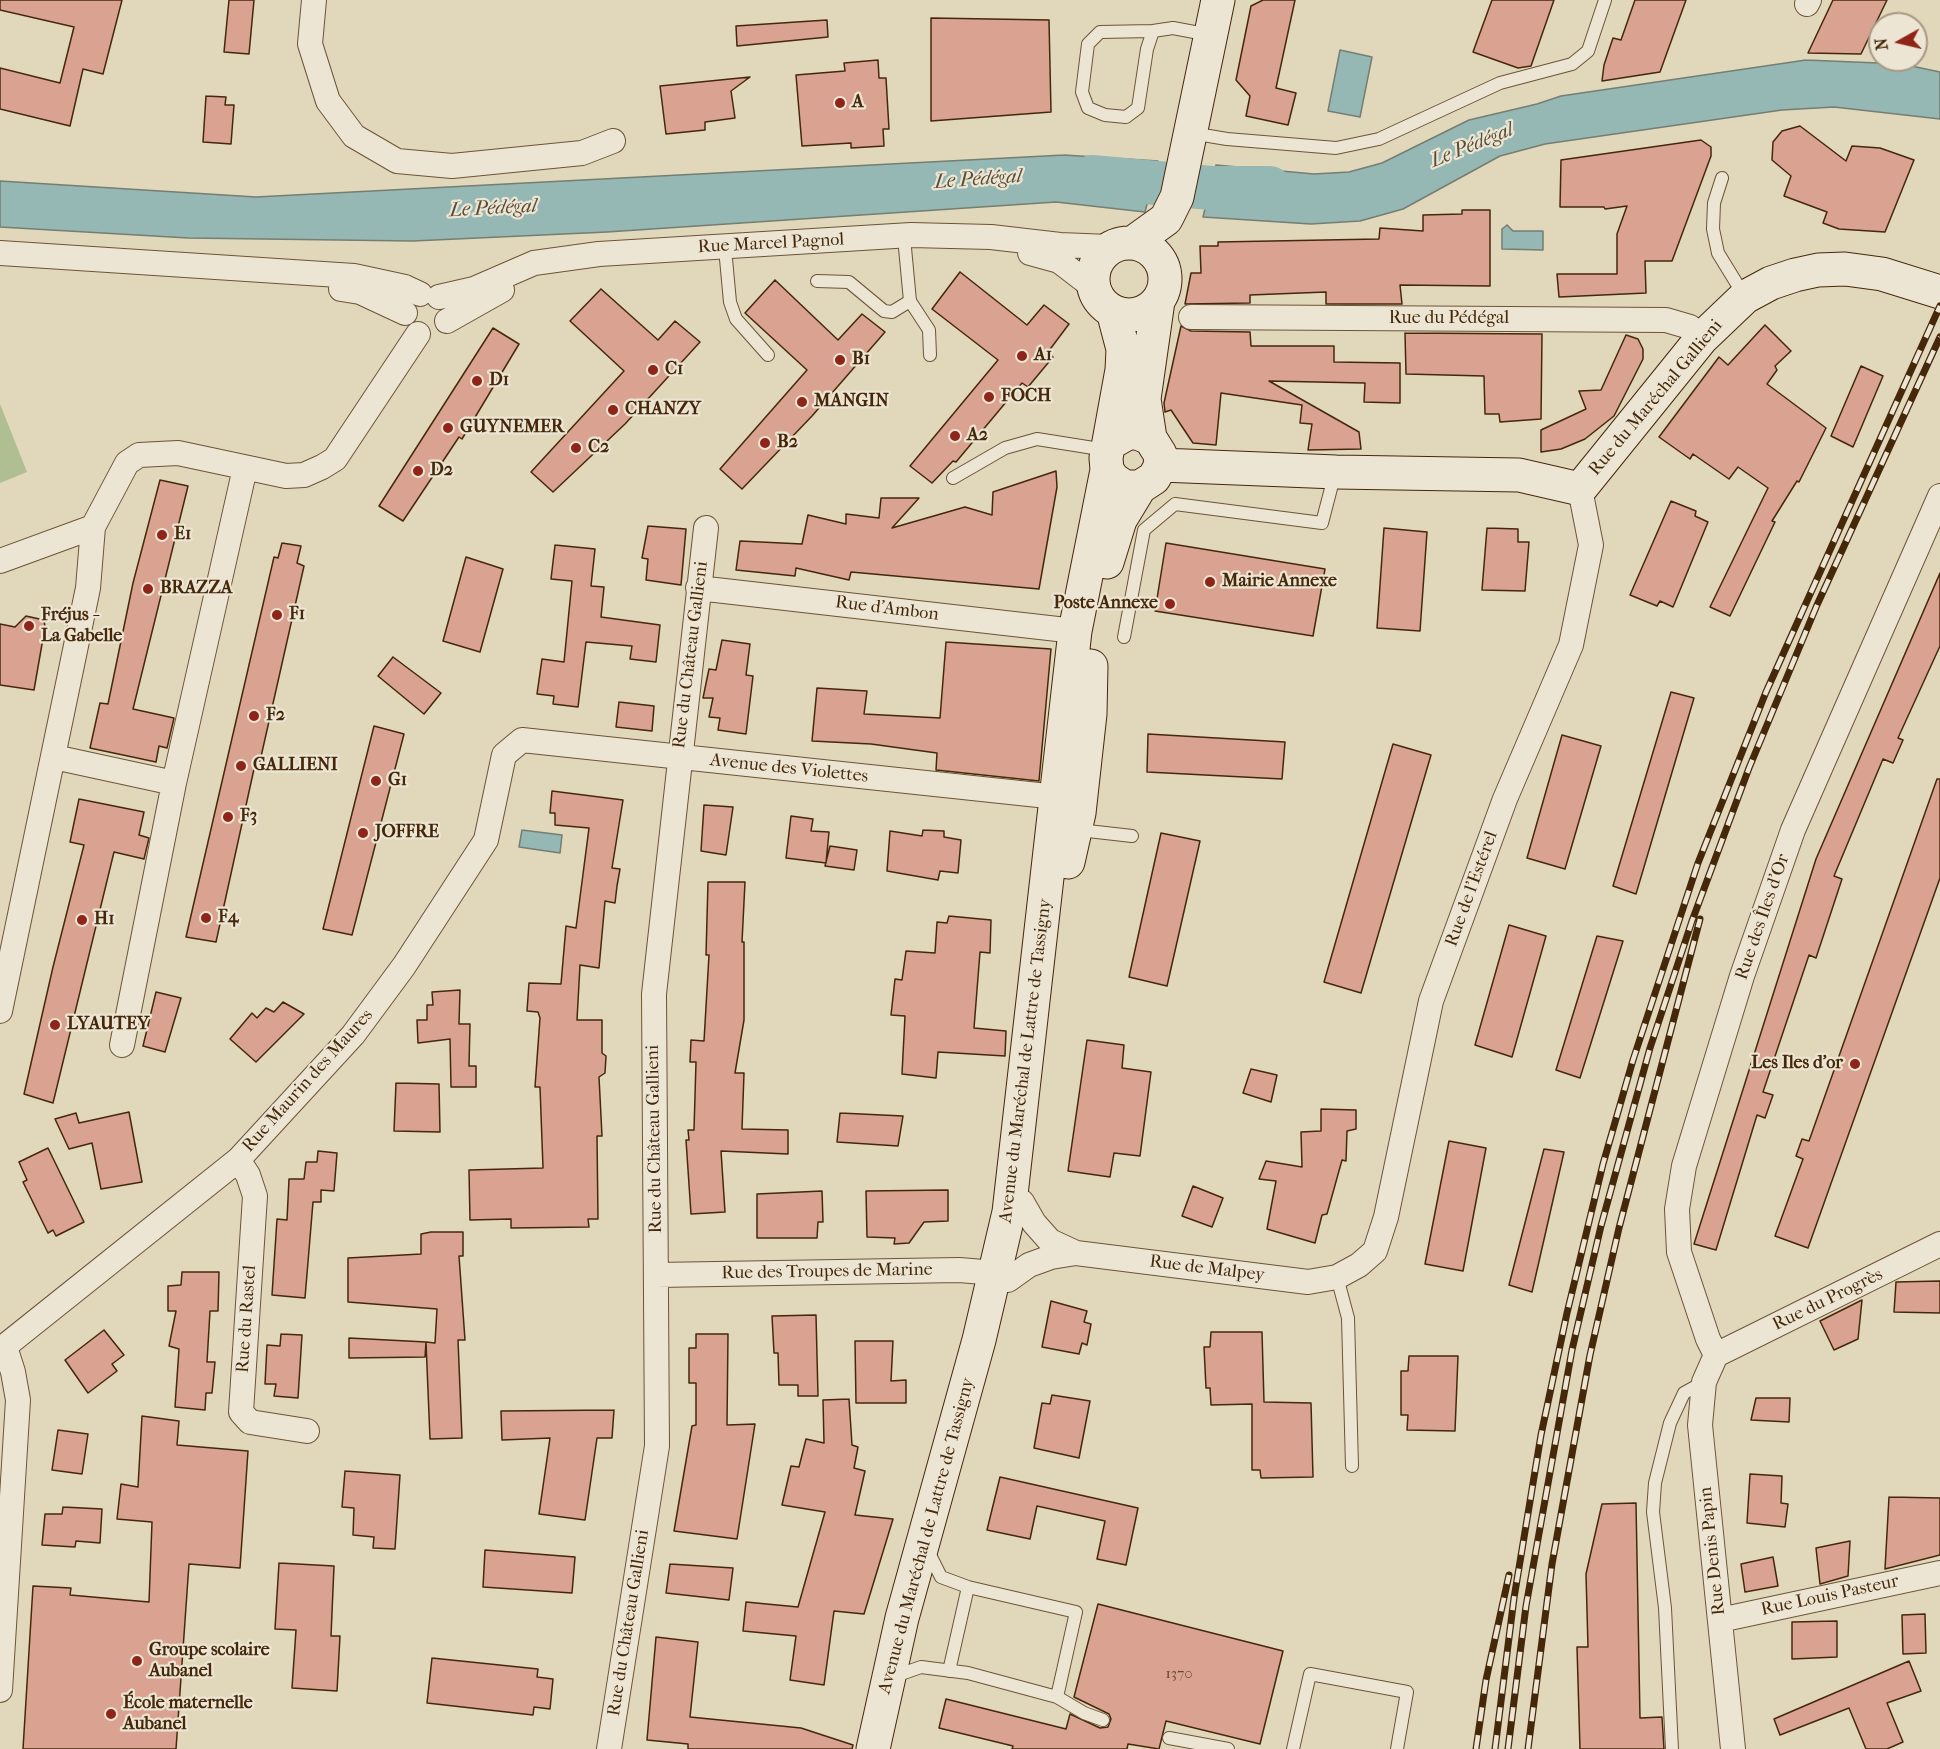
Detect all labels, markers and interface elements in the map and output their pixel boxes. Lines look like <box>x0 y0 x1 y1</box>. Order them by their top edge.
north arrow <box>1868 12 1928 72</box>
text: N <box>1871 37 1892 52</box>
place label: A <box>852 92 864 114</box>
marker: A <box>833 96 847 110</box>
water label: Le Pédégal <box>1427 119 1517 173</box>
water label: Le Pédégal <box>934 165 1022 195</box>
water label: Le Pédégal <box>449 195 537 223</box>
street label: Rue Marcel Pagnol <box>697 229 845 259</box>
street label: Rue du Pédégal <box>1389 308 1509 330</box>
street label: Rue du Maréchal Gallieni <box>1585 316 1727 480</box>
place label: A1 <box>1034 345 1052 367</box>
place label: B1 <box>852 349 870 371</box>
marker: A1 <box>1015 349 1029 363</box>
marker: B1 <box>833 353 847 367</box>
place label: C1 <box>665 359 684 381</box>
marker: C1 <box>646 363 660 377</box>
place label: D1 <box>489 370 509 392</box>
marker: D1 <box>470 374 484 388</box>
place label: FOCH <box>1001 386 1051 408</box>
marker: FOCH <box>982 390 996 404</box>
place label: MANGIN <box>814 391 889 413</box>
marker: MANGIN <box>795 395 809 409</box>
place label: CHANZY <box>625 399 701 421</box>
marker: CHANZY <box>606 403 620 417</box>
place label: GUYNEMER <box>460 417 564 439</box>
marker: GUYNEMER <box>441 421 455 435</box>
place label: A2 <box>967 425 988 447</box>
marker: A2 <box>948 429 962 443</box>
place label: B2 <box>777 432 798 454</box>
marker: B2 <box>758 436 772 450</box>
place label: C2 <box>588 437 609 459</box>
marker: C2 <box>569 441 583 455</box>
place label: D2 <box>430 460 453 482</box>
marker: D2 <box>411 464 425 478</box>
place label: E1 <box>174 524 191 546</box>
marker: E1 <box>155 528 169 542</box>
street label: Rue du Château Gallieni <box>669 560 713 750</box>
place label: Mairie Annexe <box>1222 571 1337 593</box>
marker: Mairie Annexe <box>1203 575 1217 589</box>
place label: BRAZZA <box>160 578 232 600</box>
marker: BRAZZA <box>141 582 155 596</box>
street label: Rue d'Ambon <box>834 592 940 626</box>
place label: Poste Annexe <box>1053 593 1158 615</box>
marker: Poste Annexe <box>1163 597 1177 611</box>
place label: F1 <box>289 604 305 626</box>
place label: Fréjus - La Gabelle <box>41 605 122 648</box>
marker: F1 <box>270 608 284 622</box>
marker: Fréjus - La Gabelle <box>22 619 36 633</box>
place label: F2 <box>266 705 285 727</box>
marker: F2 <box>247 709 261 723</box>
street label: Avenue des Violettes <box>709 750 869 788</box>
place label: GALLIENI <box>253 755 338 777</box>
marker: GALLIENI <box>234 759 248 773</box>
place label: G1 <box>388 770 407 792</box>
marker: G1 <box>369 774 383 788</box>
place label: F3 <box>240 806 257 828</box>
marker: F3 <box>221 810 235 824</box>
place label: JOFFRE <box>375 822 439 844</box>
marker: JOFFRE <box>356 826 370 840</box>
street label: Rue de l'Estérel <box>1441 828 1503 950</box>
street label: Rue des Îles d'Or <box>1731 851 1795 983</box>
street label: Avenue du Maréchal de Lattre de Tassigny <box>995 898 1057 1224</box>
place label: F4 <box>218 907 238 929</box>
place label: H1 <box>94 909 115 931</box>
marker: F4 <box>199 911 213 925</box>
marker: H1 <box>75 913 89 927</box>
street label: Rue Maurin des Maures <box>238 1005 378 1157</box>
place label: LYAUTEY <box>67 1014 149 1036</box>
marker: LYAUTEY <box>48 1018 62 1032</box>
street label: Rue du Château Gallieni <box>643 1045 667 1233</box>
place label: Les Iles d'or <box>1751 1053 1843 1075</box>
marker: Les Iles d'or <box>1848 1057 1862 1071</box>
street label: Rue de Malpey <box>1148 1251 1266 1287</box>
street label: Rue des Troupes de Marine <box>721 1259 933 1285</box>
street label: Rue du Rastel <box>232 1264 262 1374</box>
street label: Rue du Progrès <box>1769 1264 1887 1336</box>
street label: Avenue du Maréchal de Lattre de Tassigny <box>874 1376 980 1696</box>
street label: Rue Denis Papin <box>1696 1486 1730 1616</box>
street label: Rue du Château Gallieni <box>604 1528 654 1718</box>
street label: Rue Louis Pasteur <box>1759 1571 1901 1621</box>
place label: Groupe scolaire Aubanel <box>149 1640 270 1682</box>
marker: Groupe scolaire Aubanel <box>130 1654 144 1668</box>
house number: 1370 <box>1166 1665 1192 1683</box>
place label: École maternelle Aubanel <box>123 1693 253 1736</box>
marker: École maternelle Aubanel <box>104 1707 118 1721</box>

